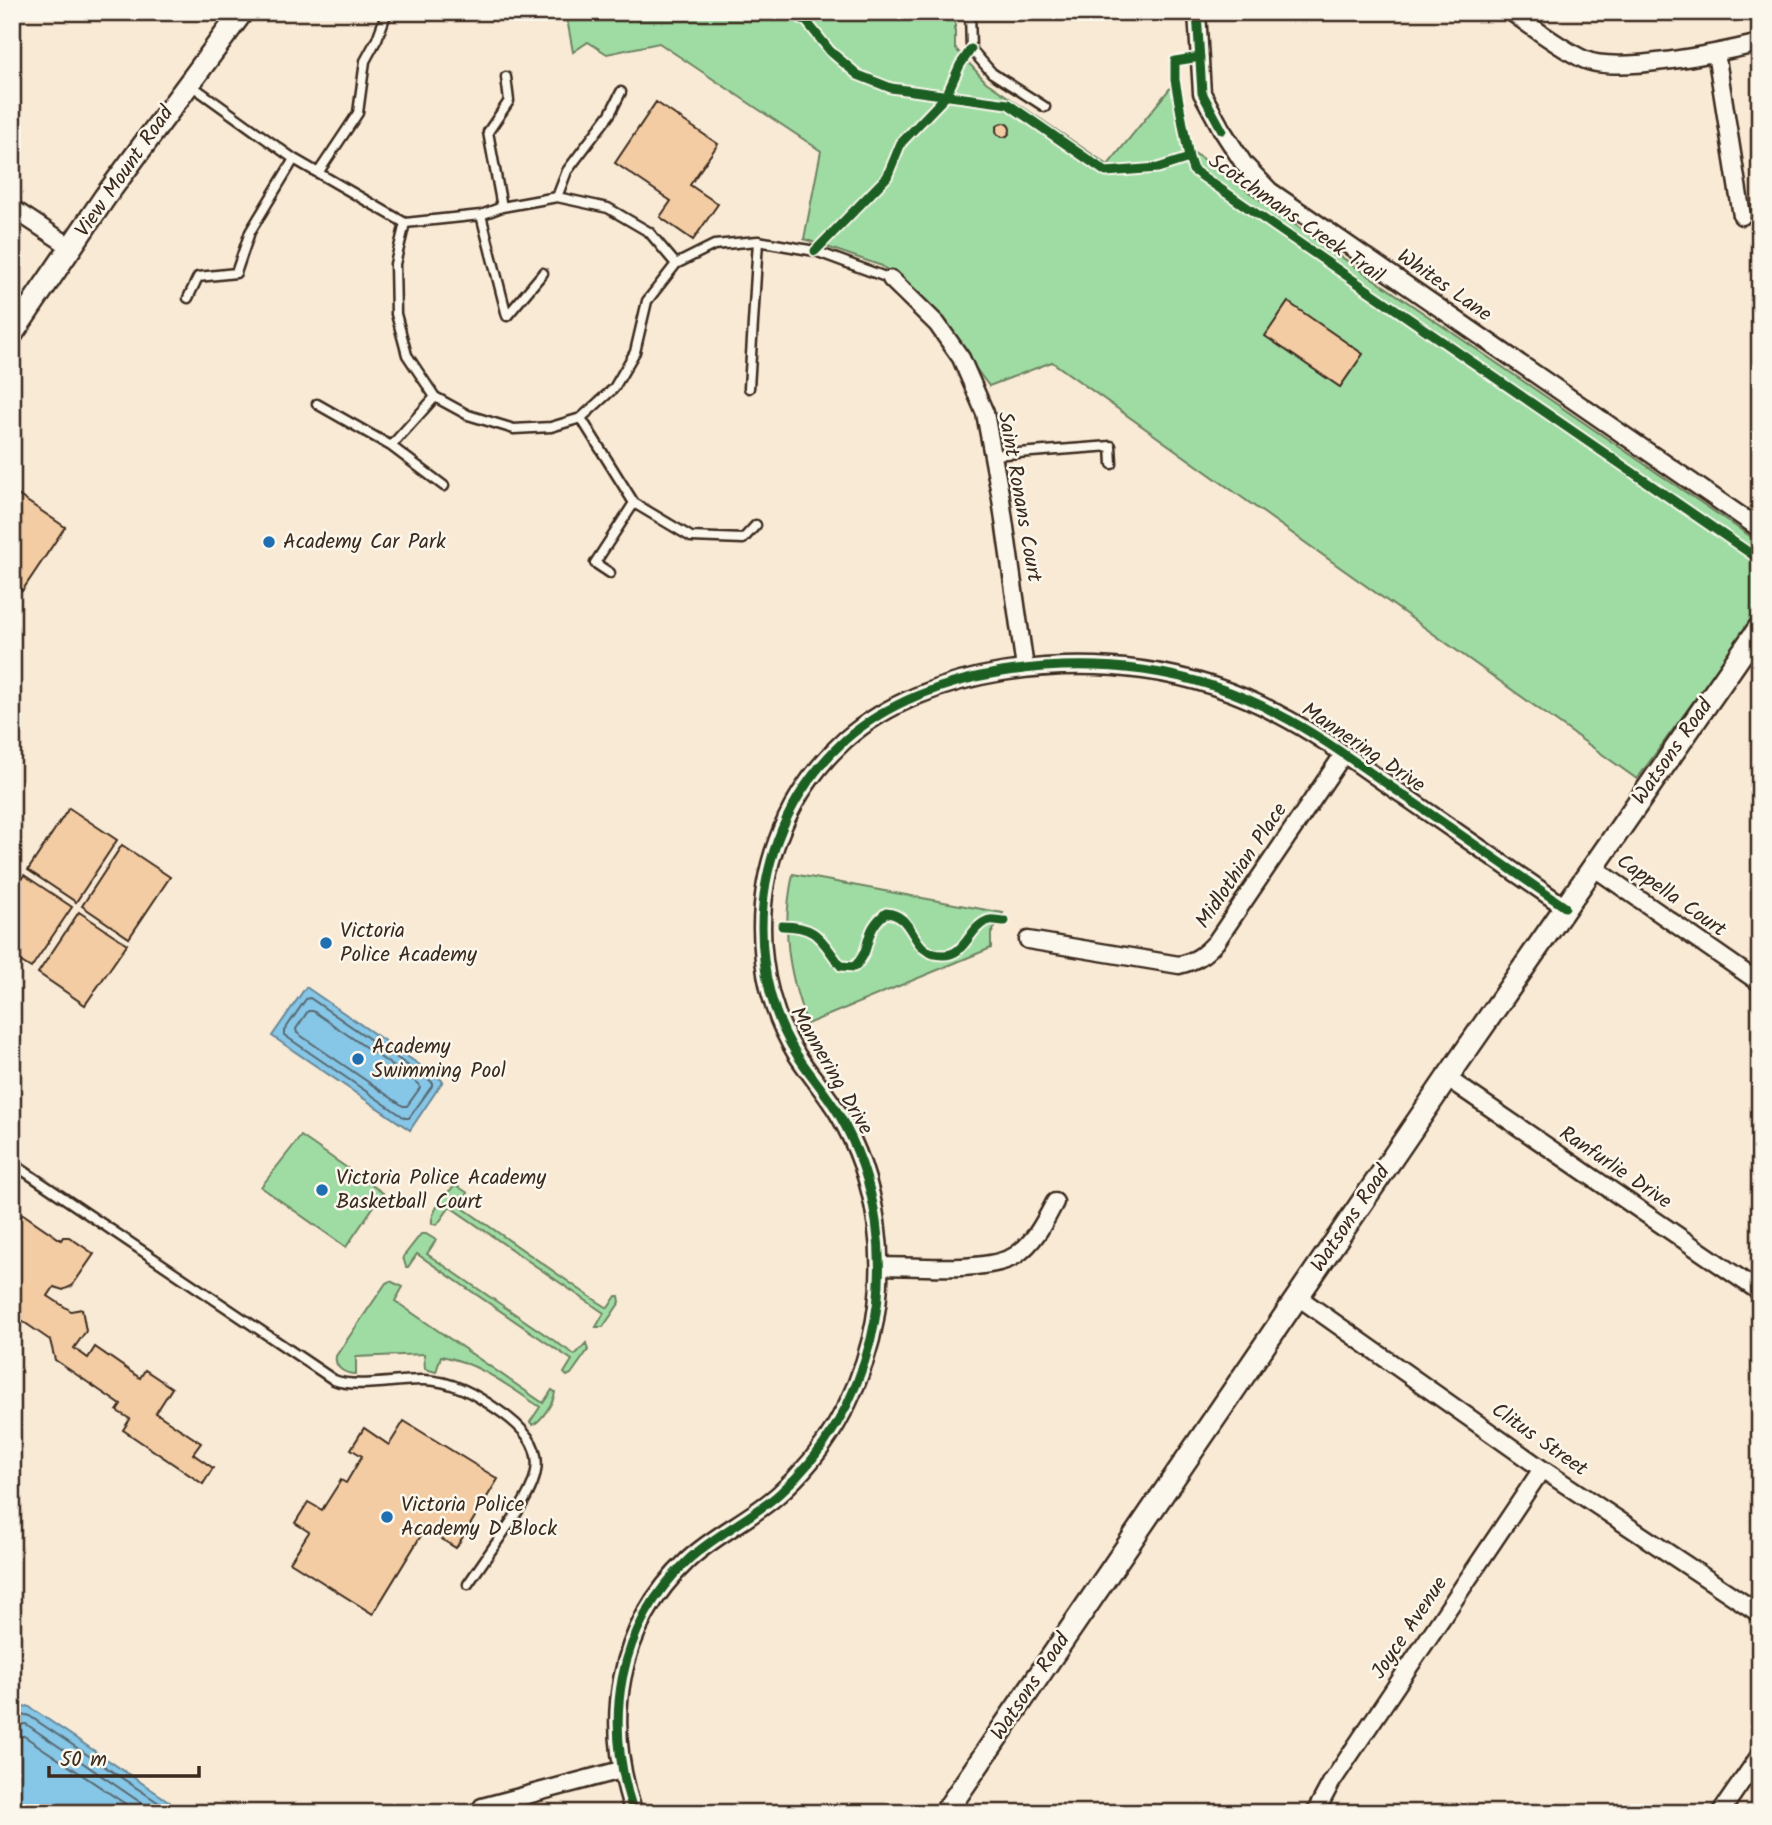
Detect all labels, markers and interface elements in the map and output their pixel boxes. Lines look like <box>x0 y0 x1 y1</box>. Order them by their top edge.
street label: View Mount Road <box>67 99 183 245</box>
street label: Scotchmans Creek Trail <box>1201 146 1391 292</box>
street label: Whites Lane <box>1390 241 1499 331</box>
street label: Saint Ronans Court <box>988 409 1050 586</box>
place label: Academy Car Park <box>283 526 446 559</box>
marker: Academy Car Park <box>261 534 277 550</box>
street label: Watsons Road <box>1624 692 1722 812</box>
street label: Mannering Drive <box>1294 694 1432 802</box>
street label: Midlothian Place <box>1188 796 1297 936</box>
street label: Cappella Court <box>1609 846 1734 947</box>
place label: Victoria Police Academy <box>340 915 477 972</box>
marker: Victoria Police Academy <box>318 935 334 951</box>
street label: Mannering Drive <box>781 1001 881 1142</box>
place label: Academy Swimming Pool <box>372 1031 506 1088</box>
marker: Academy Swimming Pool <box>350 1051 366 1067</box>
street label: Ranfurlie Drive <box>1552 1118 1679 1218</box>
street label: Watsons Road <box>1303 1158 1400 1279</box>
place label: Victoria Police Academy Basketball Court <box>336 1162 546 1219</box>
marker: Victoria Police Academy Basketball Court <box>314 1182 330 1198</box>
street label: Clitus Street <box>1484 1394 1595 1486</box>
place label: Victoria Police Academy D Block <box>401 1489 557 1546</box>
marker: Victoria Police Academy D Block <box>379 1509 395 1525</box>
street label: Joyce Avenue <box>1363 1569 1457 1686</box>
street label: Watsons Road <box>983 1626 1080 1747</box>
scale bar <box>49 1734 200 1778</box>
text: 50 m <box>60 1744 107 1777</box>

